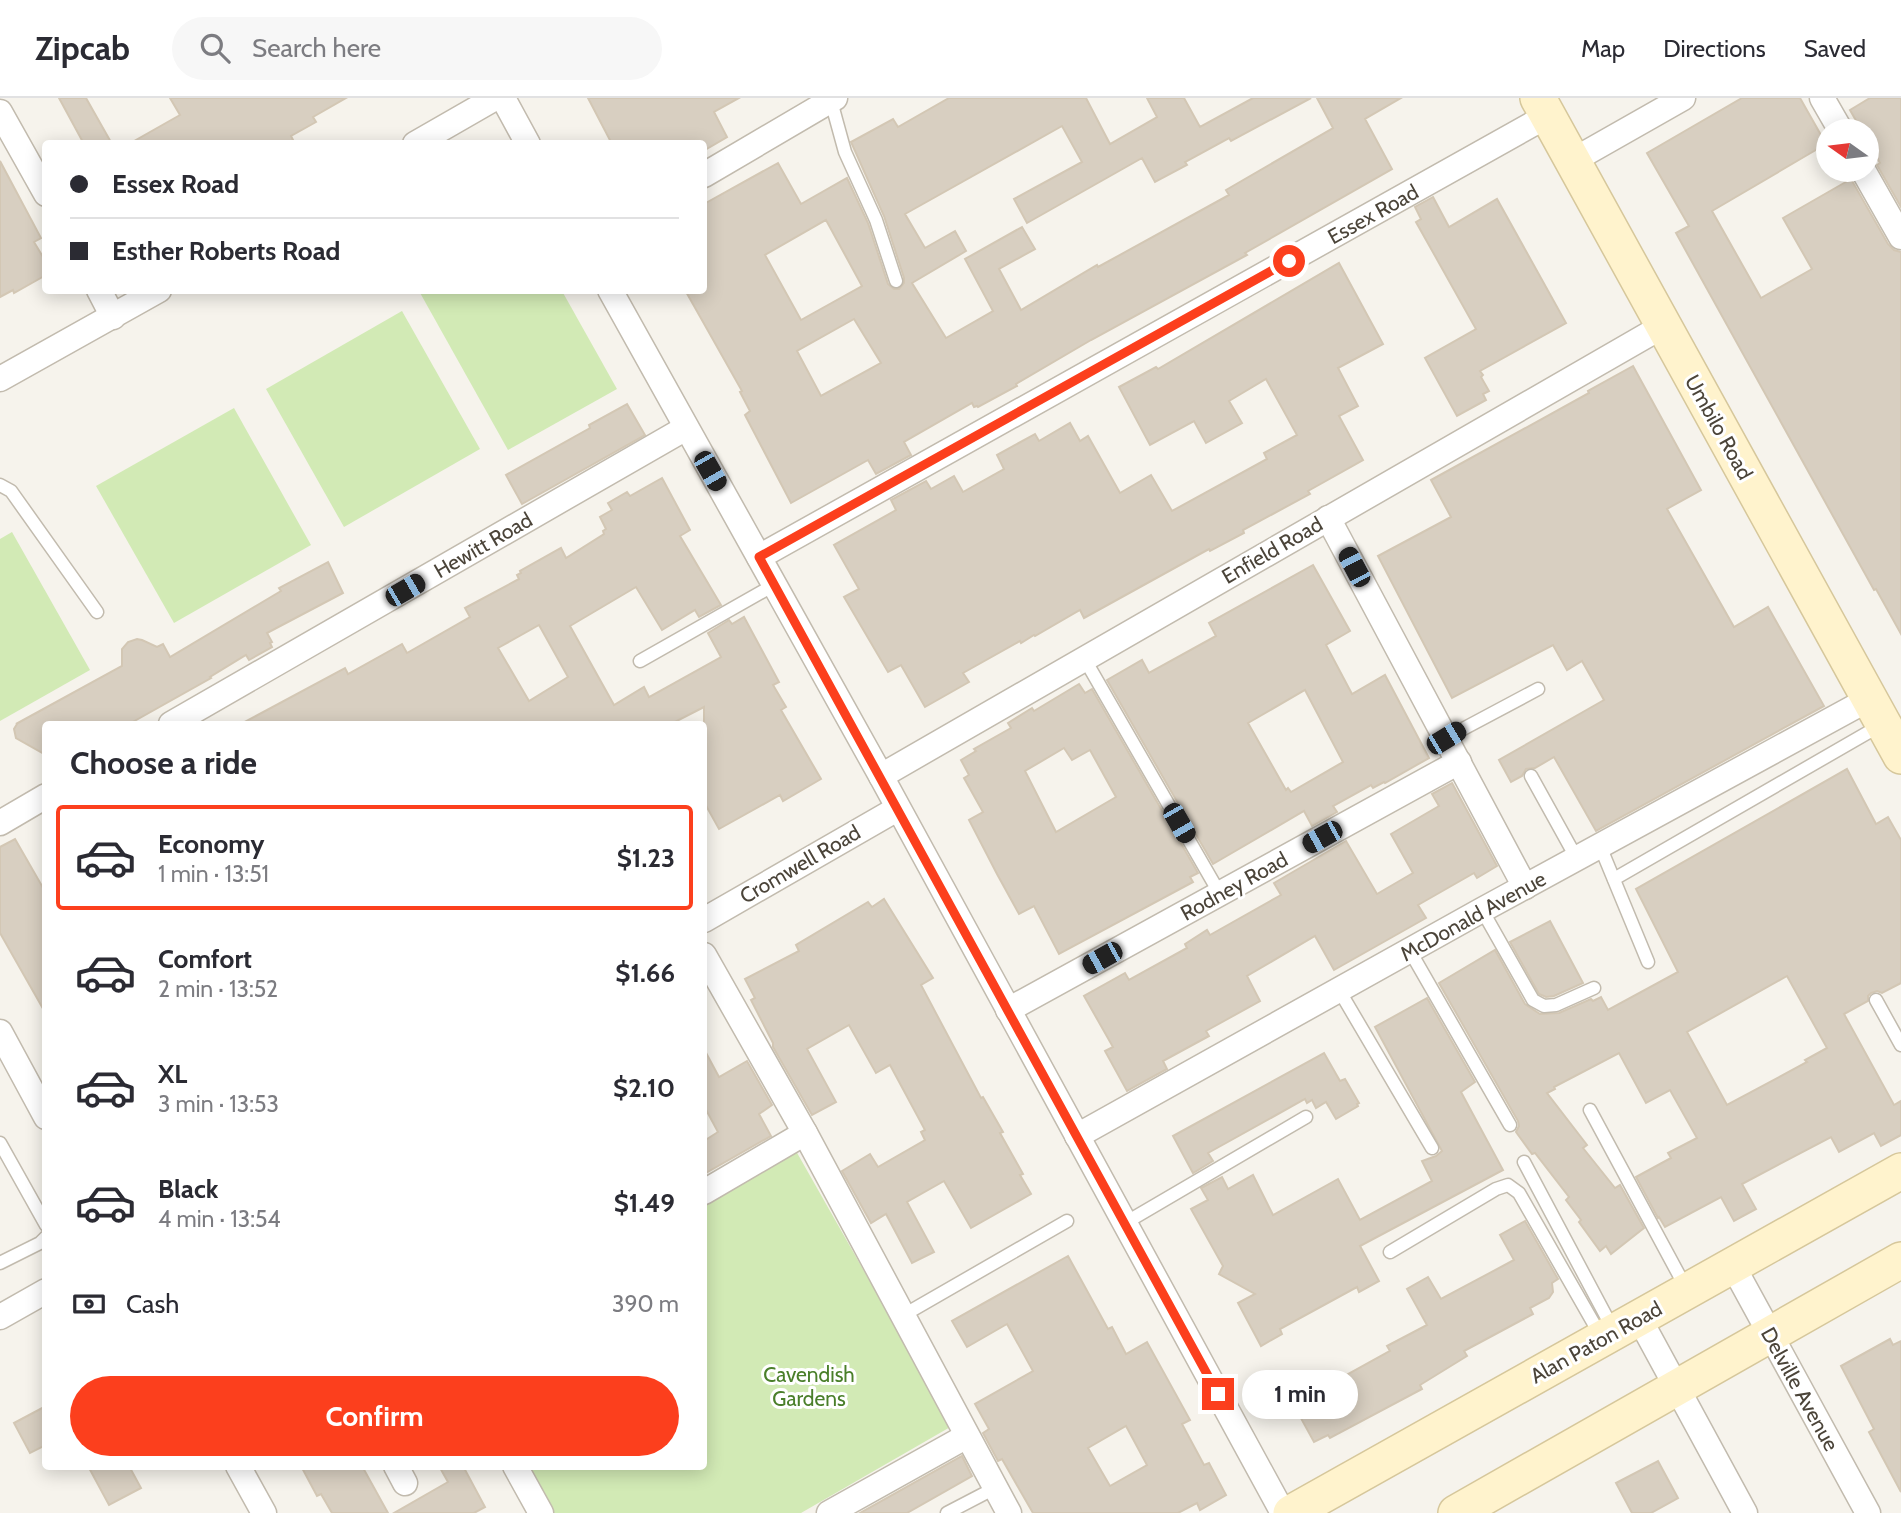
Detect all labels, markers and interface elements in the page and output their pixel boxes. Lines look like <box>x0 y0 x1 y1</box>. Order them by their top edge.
search box <box>172 17 662 80</box>
text: Zipcab <box>35 28 130 68</box>
icon: search <box>196 29 234 67</box>
text: Search here <box>252 32 381 64</box>
text: Map <box>1581 34 1625 63</box>
text: Directions <box>1663 34 1766 63</box>
text: Saved <box>1804 34 1866 63</box>
north arrow <box>1816 119 1880 182</box>
map controls <box>1816 119 1879 182</box>
text: Essex Road <box>112 168 239 200</box>
street label: Essex Road <box>1323 179 1423 249</box>
text: Esther Roberts Road <box>112 235 340 267</box>
route start <box>1273 245 1305 277</box>
street label: Umbilo Road <box>1680 370 1758 484</box>
car <box>691 448 730 494</box>
street label: Hewitt Road <box>429 507 537 583</box>
street label: Enfield Road <box>1217 511 1327 589</box>
car <box>1335 544 1374 590</box>
car <box>382 570 429 610</box>
car <box>1423 718 1470 758</box>
text: Choose a ride <box>70 743 257 782</box>
car <box>1160 800 1199 846</box>
car <box>1299 818 1346 856</box>
street label: Cromwell Road <box>735 819 865 909</box>
icon: car <box>74 826 137 889</box>
text: Economy <box>158 828 264 860</box>
text: $1.23 <box>617 842 675 874</box>
street label: Rodney Road <box>1176 846 1292 926</box>
text: 1 min · 13:51 <box>158 860 269 888</box>
street label: McDonald Avenue <box>1396 866 1550 966</box>
car <box>1079 939 1126 977</box>
icon: car <box>74 941 137 1004</box>
text: Comfort <box>158 943 252 975</box>
text: $1.66 <box>615 957 675 989</box>
text: 2 min · 13:52 <box>158 975 278 1003</box>
icon: car <box>74 1056 137 1119</box>
text: XL <box>158 1058 187 1090</box>
text: $2.10 <box>613 1072 675 1104</box>
text: 3 min · 13:53 <box>158 1090 279 1118</box>
icon: car <box>74 1171 137 1234</box>
text: Black <box>158 1173 218 1205</box>
text: $1.49 <box>614 1187 675 1219</box>
text: 4 min · 13:54 <box>158 1205 281 1233</box>
icon: cash <box>70 1285 108 1323</box>
text: Cash <box>126 1288 179 1320</box>
text: 390 m <box>612 1290 679 1318</box>
street label: Alan Paton Road <box>1526 1296 1666 1388</box>
street label: Delville Avenue <box>1756 1323 1844 1455</box>
park label: Cavendish Gardens <box>763 1362 855 1411</box>
callout: 1 min <box>1242 1370 1358 1418</box>
button: Confirm <box>70 1376 679 1456</box>
route end <box>1202 1378 1234 1410</box>
text: 1 min <box>1274 1380 1326 1408</box>

